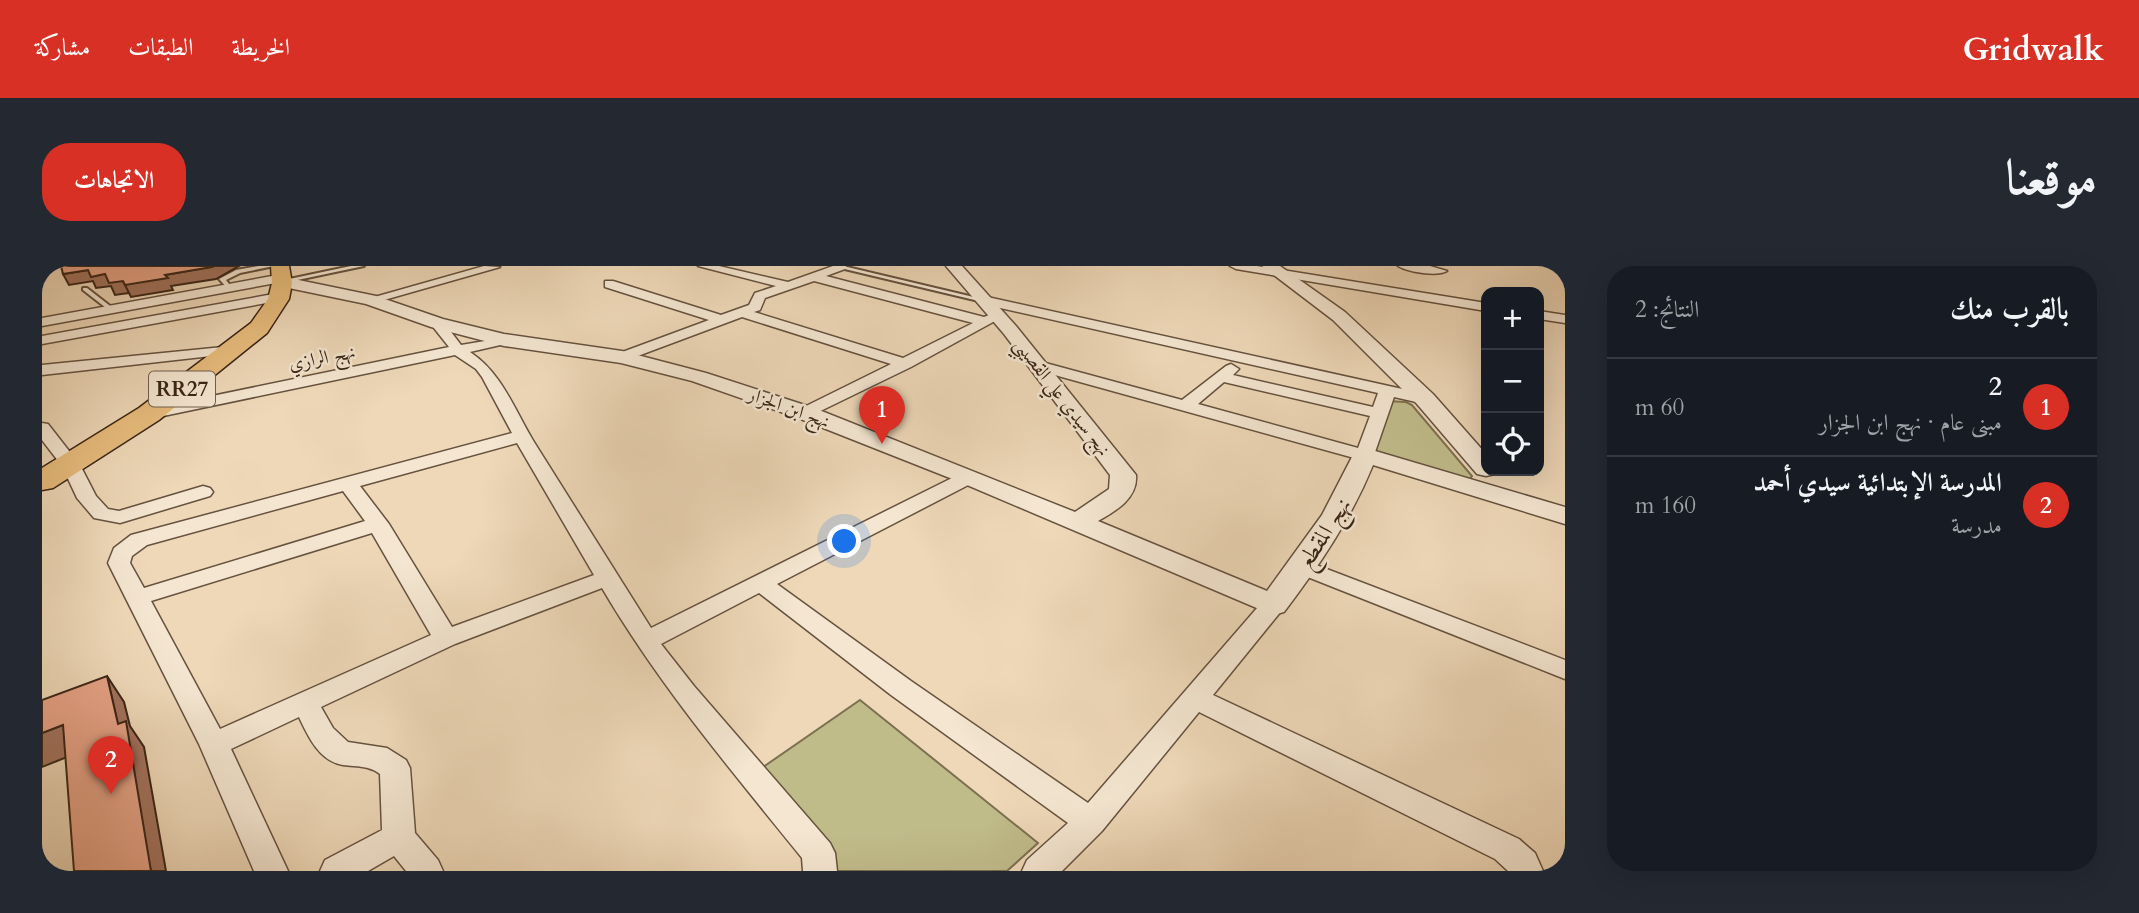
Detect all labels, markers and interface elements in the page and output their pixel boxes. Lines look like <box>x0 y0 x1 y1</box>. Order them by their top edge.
text: Gridwalk <box>1963 27 2104 72</box>
text: مشاركة <box>35 31 90 64</box>
text: الطبقات <box>128 31 194 64</box>
text: الخريطة <box>232 31 290 64</box>
button: الاتجاهات <box>42 143 186 221</box>
text: موقعنا <box>2005 145 2097 212</box>
map controls <box>1481 287 1544 476</box>
button: + <box>1481 287 1544 350</box>
text: بالقرب منك <box>1950 289 2069 330</box>
text: النتائج: 2 <box>1635 294 1699 325</box>
street label: نهج سيدي علي القصيبي <box>1004 333 1116 465</box>
street label: نهج الرازي <box>286 339 358 381</box>
button: − <box>1481 350 1544 413</box>
text: 2 <box>1989 369 2002 404</box>
road number: RR27 <box>149 372 215 406</box>
street label: نهج ابن الجزار <box>741 381 833 439</box>
pin: 1 <box>859 386 905 444</box>
text: 60 m <box>1635 392 1684 423</box>
text: 1 <box>2040 392 2052 423</box>
text: مبنى عام · نهج ابن الجزار <box>1819 407 2002 438</box>
button: locate <box>1481 413 1544 476</box>
text: المدرسة الإبتدائية سيدي أحمد <box>1753 465 2002 500</box>
text: 160 m <box>1635 490 1696 521</box>
text: 2 <box>2040 490 2052 521</box>
street label: نهج المقطع <box>1290 491 1363 577</box>
text: مدرسة <box>1951 510 2002 541</box>
your location <box>827 524 861 558</box>
pin: 2 <box>88 736 134 794</box>

